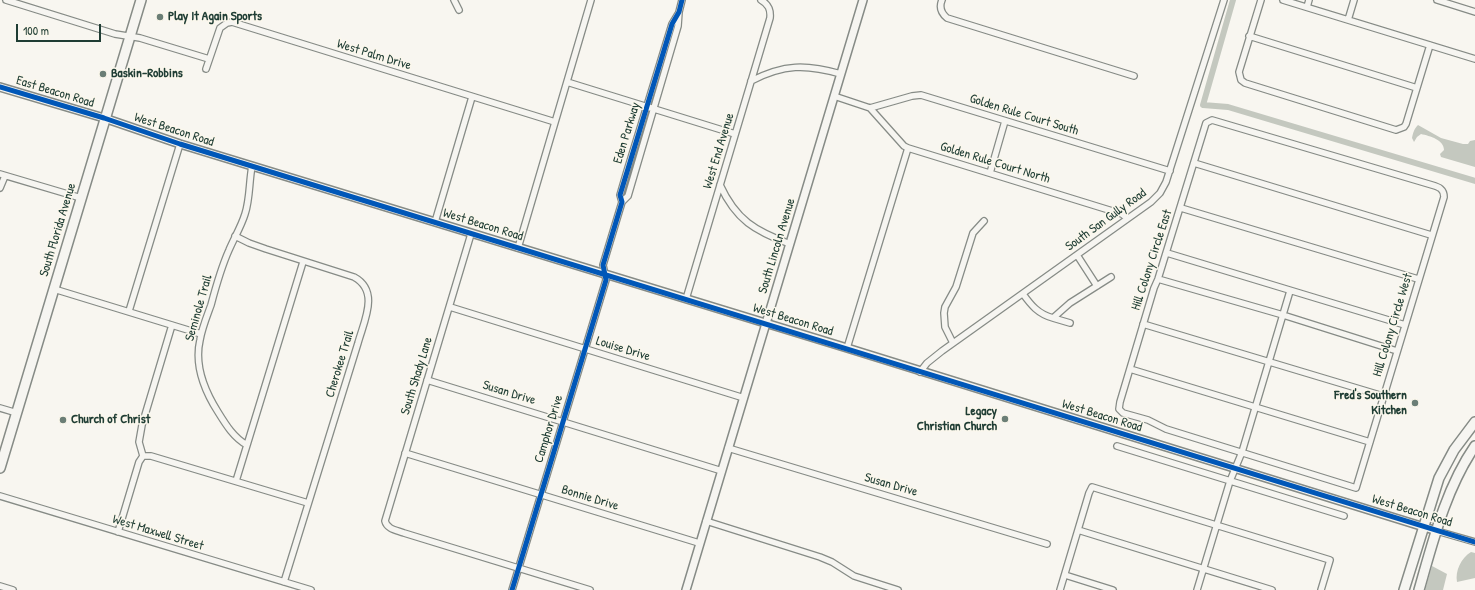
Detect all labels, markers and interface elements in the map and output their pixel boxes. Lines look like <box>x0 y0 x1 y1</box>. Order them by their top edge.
place label: Play It Again Sports <box>168 9 262 25</box>
marker: Play It Again Sports <box>155 12 165 22</box>
scale bar <box>18 16 103 42</box>
text: 100 m <box>23 22 49 39</box>
street label: West Palm Drive <box>335 36 413 74</box>
place label: Baskin-Robbins <box>111 66 183 82</box>
marker: Baskin-Robbins <box>98 69 108 79</box>
street label: East Beacon Road <box>14 73 96 111</box>
street label: Golden Rule Court South <box>968 91 1080 139</box>
street label: Eden Parkway <box>610 100 644 166</box>
street label: West Beacon Road <box>132 110 216 150</box>
street label: West End Avenue <box>700 111 738 191</box>
street label: Golden Rule Court North <box>938 139 1052 187</box>
street label: South Florida Avenue <box>36 181 80 279</box>
street label: South San Gully Road <box>1063 185 1149 255</box>
street label: South Lincoln Avenue <box>755 197 799 295</box>
street label: West Beacon Road <box>441 205 525 245</box>
street label: Hill Colony Circle East <box>1128 208 1176 312</box>
street label: Hill Colony Circle West <box>1370 271 1416 379</box>
street label: Seminole Trail <box>182 273 216 343</box>
street label: West Beacon Road <box>751 300 835 340</box>
street label: Cherokee Trail <box>322 329 358 399</box>
street label: Louise Drive <box>594 333 652 365</box>
street label: South Shady Lane <box>398 335 436 417</box>
street label: Susan Drive <box>481 378 537 408</box>
place label: Fred's Southern Kitchen <box>1334 388 1407 419</box>
street label: Camphor Drive <box>531 393 567 465</box>
street label: West Beacon Road <box>1060 396 1144 436</box>
marker: Fred's Southern Kitchen <box>1410 398 1420 408</box>
place label: Legacy Christian Church <box>917 404 997 435</box>
place label: Church of Christ <box>71 412 150 428</box>
marker: Legacy Christian Church <box>1000 414 1010 424</box>
marker: Church of Christ <box>58 415 68 425</box>
street label: Susan Drive <box>863 470 919 500</box>
street label: Bonnie Drive <box>559 482 621 514</box>
street label: West Beacon Road <box>1370 491 1454 531</box>
street label: West Maxwell Street <box>111 512 205 554</box>

